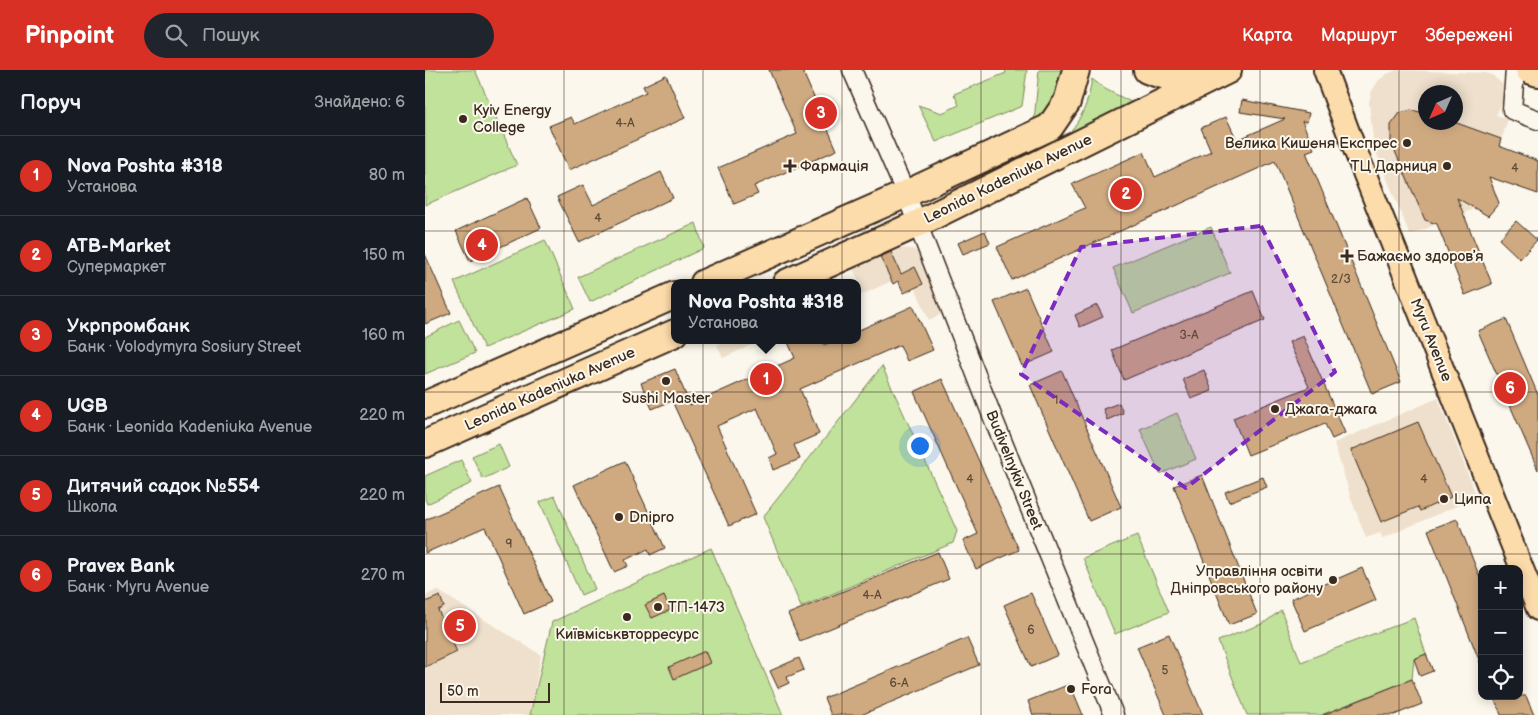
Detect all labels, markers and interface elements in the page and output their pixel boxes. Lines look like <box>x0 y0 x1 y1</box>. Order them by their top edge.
search box <box>144 13 494 58</box>
text: Pinpoint <box>25 21 114 50</box>
icon: search <box>162 21 190 49</box>
text: Пошук <box>202 24 260 47</box>
text: Карта <box>1242 25 1293 46</box>
text: Маршрут <box>1321 25 1397 46</box>
text: Збережені <box>1425 25 1513 46</box>
north arrow <box>1418 85 1463 130</box>
text: Поруч <box>20 90 81 115</box>
text: Знайдено: 6 <box>315 93 405 112</box>
pin: 3 <box>805 94 837 132</box>
place label: Kyiv Energy College <box>473 101 551 137</box>
marker: Kyiv Energy College <box>457 113 469 125</box>
house number: 4-А <box>616 116 635 131</box>
street label: Leonida Kadeniuka Avenue <box>921 130 1095 228</box>
place label: Велика Кишеня Експрес <box>1225 134 1398 153</box>
marker: Велика Кишеня Експрес <box>1401 137 1413 149</box>
text: Nova Poshta #318 <box>67 155 223 178</box>
place label: Фармація <box>800 157 869 176</box>
place label: ТЦ Дарниця <box>1351 157 1437 176</box>
marker: Фармація <box>784 160 796 172</box>
marker: ТЦ Дарниця <box>1441 160 1453 172</box>
house number: 4 <box>1511 161 1519 176</box>
text: 1 <box>33 166 39 185</box>
text: 80 m <box>369 166 405 185</box>
pin: 2 <box>1110 175 1142 213</box>
text: Установа <box>67 178 137 197</box>
house number: 4 <box>594 211 602 226</box>
pin: 4 <box>466 226 498 264</box>
text: ATB-Market <box>67 235 171 258</box>
text: 2 <box>31 246 41 265</box>
text: 150 m <box>363 246 405 265</box>
place label: Бажаємо здоровʼя <box>1357 247 1484 266</box>
marker: Бажаємо здоровʼя <box>1341 250 1353 262</box>
text: Супермаркет <box>67 258 166 277</box>
house number: 2/3 <box>1331 272 1351 287</box>
popup <box>671 279 861 344</box>
text: Nova Poshta #318 <box>688 291 844 314</box>
street label: Myru Avenue <box>1406 296 1456 384</box>
text: Установа <box>688 314 758 333</box>
text: Укрпромбанк <box>67 315 189 338</box>
text: 3 <box>31 326 41 345</box>
text: 160 m <box>362 326 405 345</box>
house number: 3-А <box>1179 328 1199 343</box>
text: Банк · Volodymyra Sosiury Street <box>67 338 301 357</box>
street label: Leonida Kadeniuka Avenue <box>462 343 638 435</box>
pin: 1 <box>750 360 782 398</box>
pin: 6 <box>1494 369 1526 407</box>
marker: Sushi Master <box>660 375 672 387</box>
place label: Sushi Master <box>622 389 711 408</box>
house number: 1 <box>1054 393 1058 408</box>
text: UGB <box>67 395 108 418</box>
place label: Джага-джага <box>1285 400 1377 419</box>
marker: Джага-джага <box>1269 403 1281 415</box>
text: 4 <box>31 406 41 425</box>
text: 220 m <box>359 406 405 425</box>
street label: Budivelnykiv Street <box>981 407 1047 533</box>
text: Банк · Leonida Kadeniuka Avenue <box>67 418 312 437</box>
your location <box>907 433 933 459</box>
house number: 4 <box>966 472 974 487</box>
house number: 4 <box>1420 472 1428 487</box>
text: Дитячий садок №554 <box>67 475 260 498</box>
text: 5 <box>31 486 41 505</box>
text: 220 m <box>359 486 405 505</box>
place label: Ципа <box>1454 490 1492 509</box>
marker: Ципа <box>1438 493 1450 505</box>
text: Школа <box>67 498 117 517</box>
place label: Dnipro <box>629 508 674 527</box>
marker: Dnipro <box>613 511 625 523</box>
house number: 9 <box>506 537 513 552</box>
text: Pravex Bank <box>67 555 175 578</box>
place label: Управління освіти Дніпровського району <box>1171 562 1323 598</box>
map controls <box>1478 565 1523 700</box>
button: + <box>1478 565 1523 610</box>
text: 6 <box>31 566 41 585</box>
text: 270 m <box>361 566 405 585</box>
marker: Управління освіти Дніпровського району <box>1327 574 1339 586</box>
text: Банк · Myru Avenue <box>67 578 209 597</box>
house number: 4-А <box>863 588 882 603</box>
place label: ТП-1473 <box>668 598 725 617</box>
marker: ТП-1473 <box>652 601 664 613</box>
pin: 5 <box>444 607 476 645</box>
button: − <box>1478 610 1523 655</box>
marker: Київміськвторресурс <box>621 611 633 623</box>
house number: 6 <box>1027 623 1035 638</box>
place label: Київміськвторресурс <box>555 625 699 644</box>
button: locate <box>1478 655 1523 700</box>
house number: 5 <box>1162 663 1169 678</box>
house number: 6-А <box>890 676 909 691</box>
scale bar <box>440 680 550 703</box>
place label: Fora <box>1081 680 1112 699</box>
text: 50 m <box>447 683 479 700</box>
marker: Fora <box>1065 683 1077 695</box>

